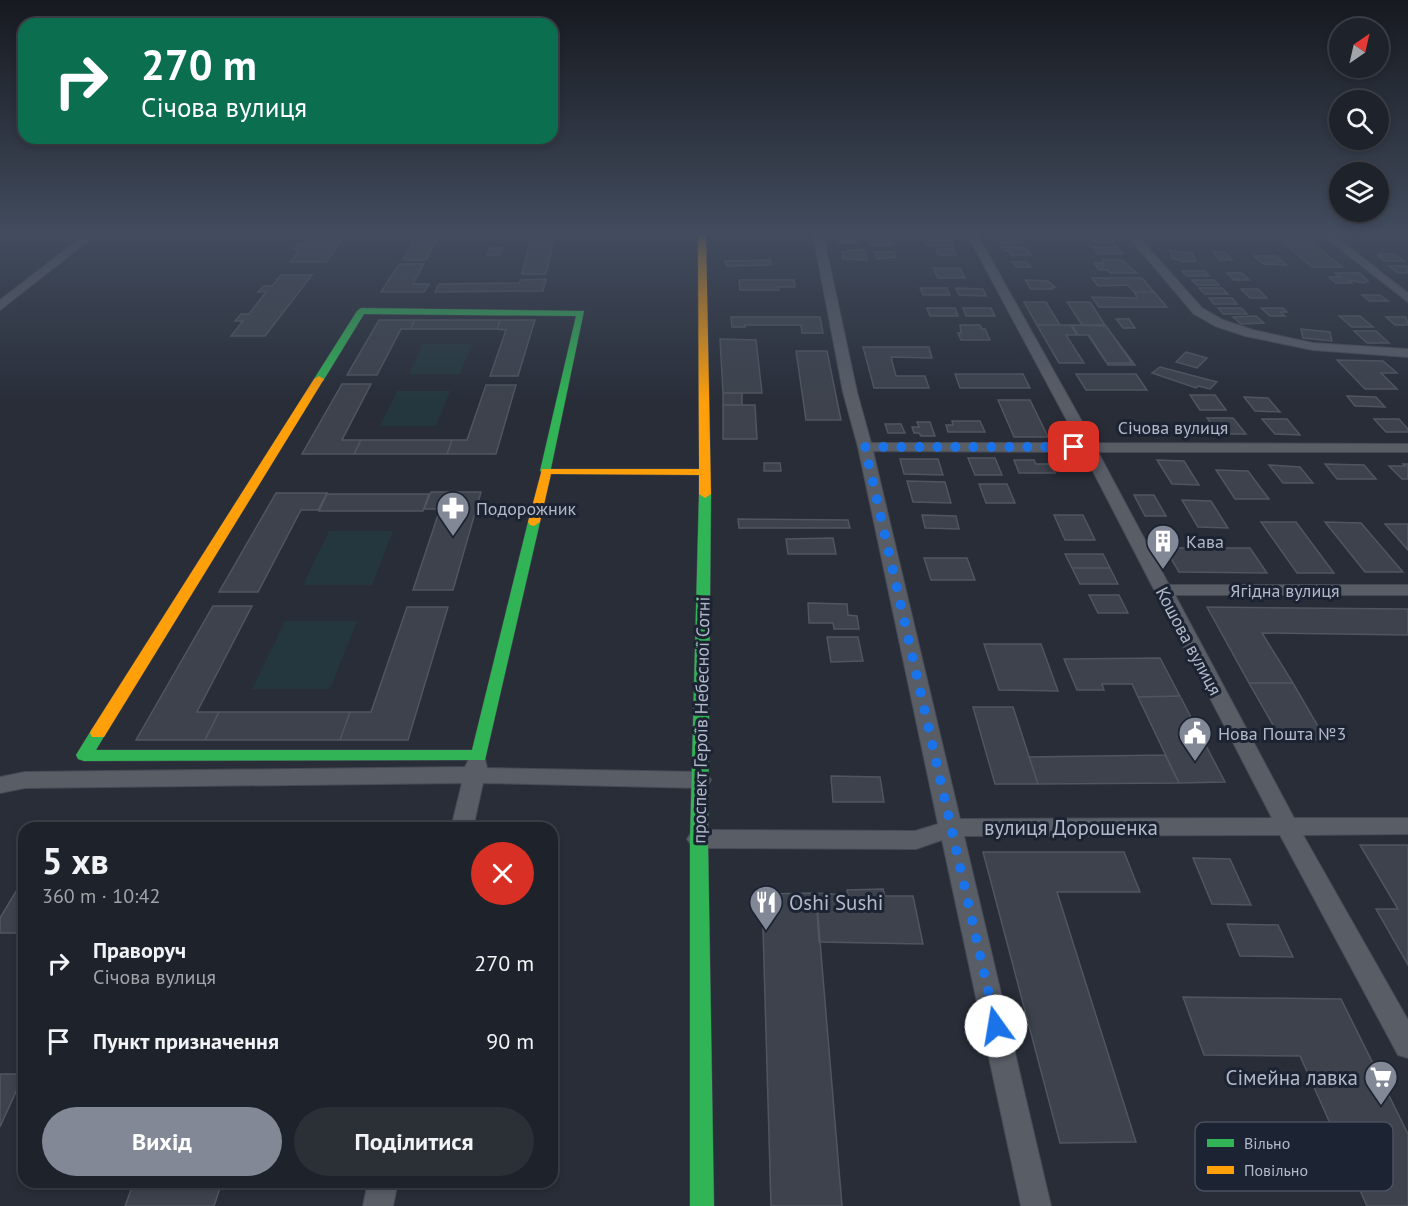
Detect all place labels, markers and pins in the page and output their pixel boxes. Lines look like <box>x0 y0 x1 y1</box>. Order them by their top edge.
pin <box>1048 421 1099 472</box>
pharmacy icon: Подорожник <box>435 490 471 537</box>
place label: Подорожник <box>476 497 576 520</box>
building icon: Кава <box>1145 523 1181 570</box>
place label: Кава <box>1186 530 1224 553</box>
public building icon: Нова Пошта №3 <box>1177 715 1213 762</box>
place label: Нова Пошта №3 <box>1218 722 1346 745</box>
restaurant icon: Oshi Sushi <box>748 884 784 931</box>
place label: Oshi Sushi <box>789 889 883 916</box>
supermarket icon: Сімейна лавка <box>1363 1059 1399 1106</box>
place label: Сімейна лавка <box>1225 1064 1358 1091</box>

